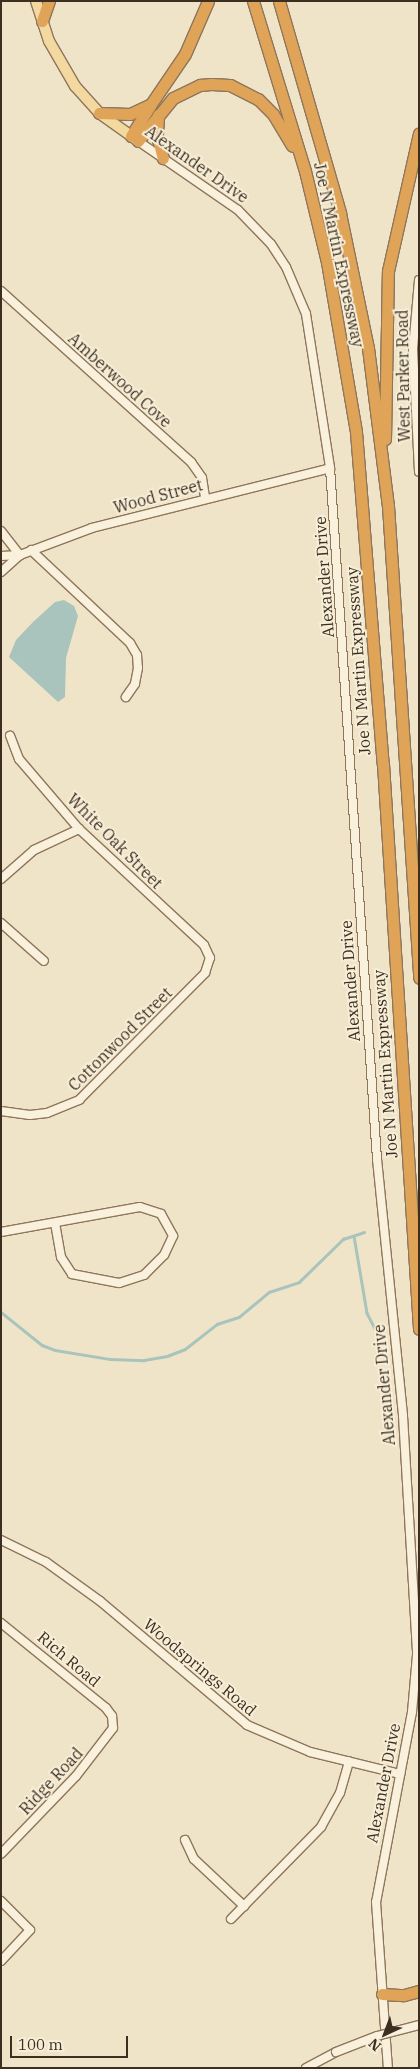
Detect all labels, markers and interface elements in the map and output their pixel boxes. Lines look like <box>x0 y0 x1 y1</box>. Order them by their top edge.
street label: Alexander Drive <box>142 121 252 207</box>
street label: Joe N Martin Expressway <box>310 161 368 349</box>
street label: West Parker Road <box>392 310 414 442</box>
street label: Amberwood Cove <box>64 329 176 431</box>
street label: Wood Street <box>111 475 205 517</box>
street label: Alexander Drive <box>310 516 338 638</box>
street label: Joe N Martin Expressway <box>342 566 374 756</box>
street label: White Oak Street <box>63 789 167 893</box>
street label: Alexander Drive <box>336 920 364 1042</box>
street label: Joe N Martin Expressway <box>369 969 401 1159</box>
street label: Cottonwood Street <box>64 983 176 1095</box>
street label: Alexander Drive <box>369 1324 399 1446</box>
street label: Woodsprings Road <box>140 1614 260 1720</box>
street label: Rich Road <box>34 1627 104 1691</box>
street label: Alexander Drive <box>362 1722 404 1844</box>
street label: Ridge Road <box>15 1744 87 1818</box>
north arrow <box>360 2009 410 2059</box>
scale bar <box>12 2026 130 2058</box>
text: 100 m <box>18 2035 63 2054</box>
text: N <box>365 2035 385 2055</box>

